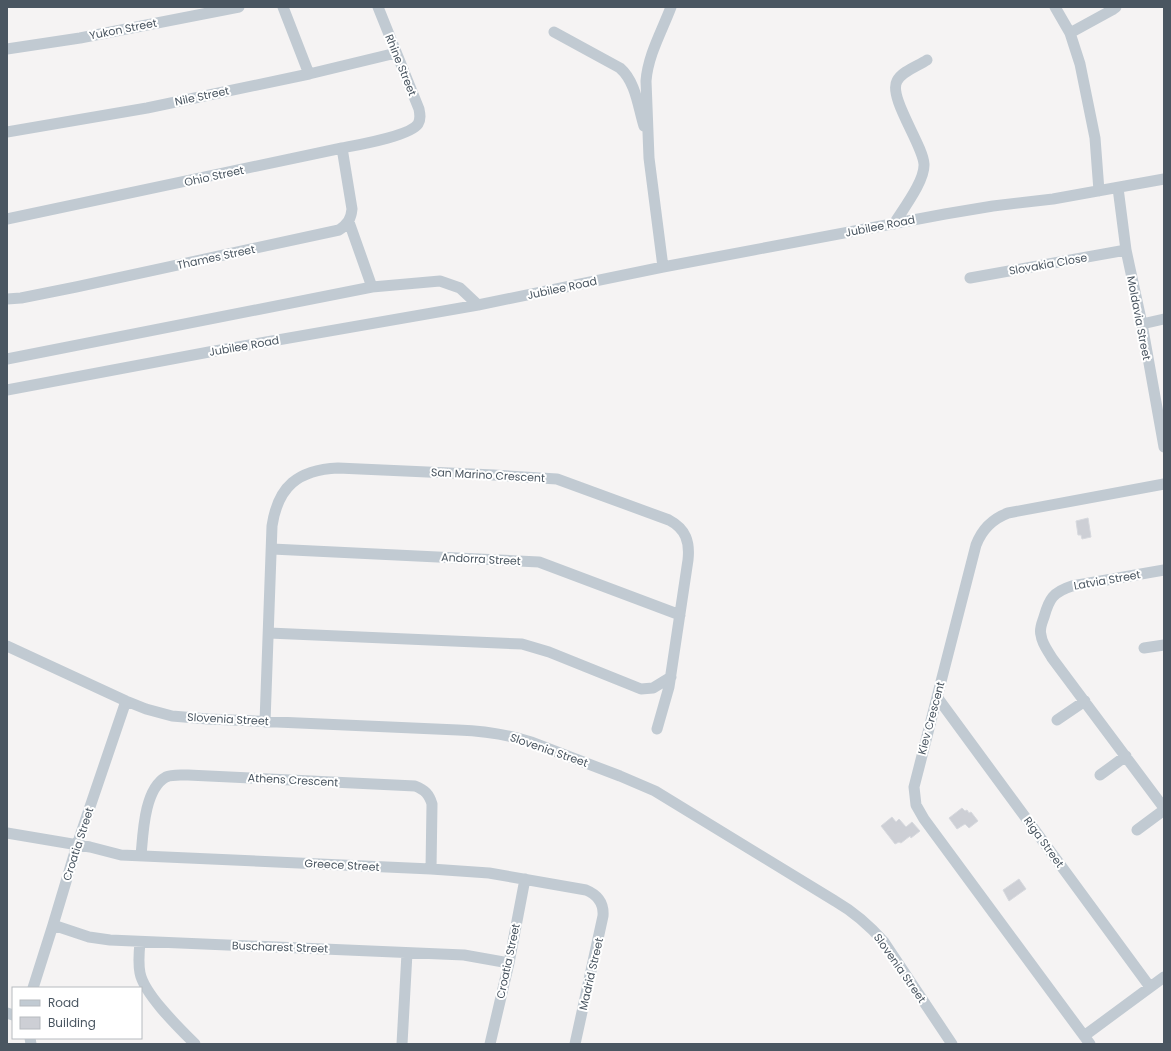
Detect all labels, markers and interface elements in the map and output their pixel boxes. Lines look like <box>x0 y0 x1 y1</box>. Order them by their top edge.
street label: Yukon Street <box>88 15 158 43</box>
street label: Rhine Street <box>381 32 421 98</box>
street label: Nile Street <box>173 82 231 110</box>
street label: Ohio Street <box>183 162 245 190</box>
street label: Jubilee Road <box>844 211 916 241</box>
street label: Thames Street <box>175 241 257 273</box>
street label: Slovakia Close <box>1008 249 1089 279</box>
street label: Jubilee Road <box>526 273 598 303</box>
street label: Moldavia Street <box>1123 274 1155 362</box>
street label: Jubilee Road <box>208 332 280 360</box>
street label: San Marino Crescent <box>431 464 545 486</box>
street label: Andorra Street <box>441 549 521 569</box>
street label: Latvia Street <box>1072 566 1142 594</box>
street label: Kiev Crescent <box>914 680 948 756</box>
street label: Slovenia Street <box>187 709 269 729</box>
street label: Slovenia Street <box>508 729 590 771</box>
street label: Athens Crescent <box>247 770 339 790</box>
street label: Croatia Street <box>59 805 97 883</box>
street label: Riga Street <box>1020 813 1068 871</box>
street label: Greece Street <box>304 855 380 875</box>
street label: Croatia Street <box>492 922 524 1000</box>
street label: Slovenia Street <box>870 930 930 1006</box>
street label: Madrid Street <box>575 936 607 1012</box>
street label: Buscharest Street <box>232 937 328 957</box>
legend <box>12 987 142 1039</box>
text: Road <box>48 994 79 1011</box>
text: Building <box>48 1014 96 1031</box>

